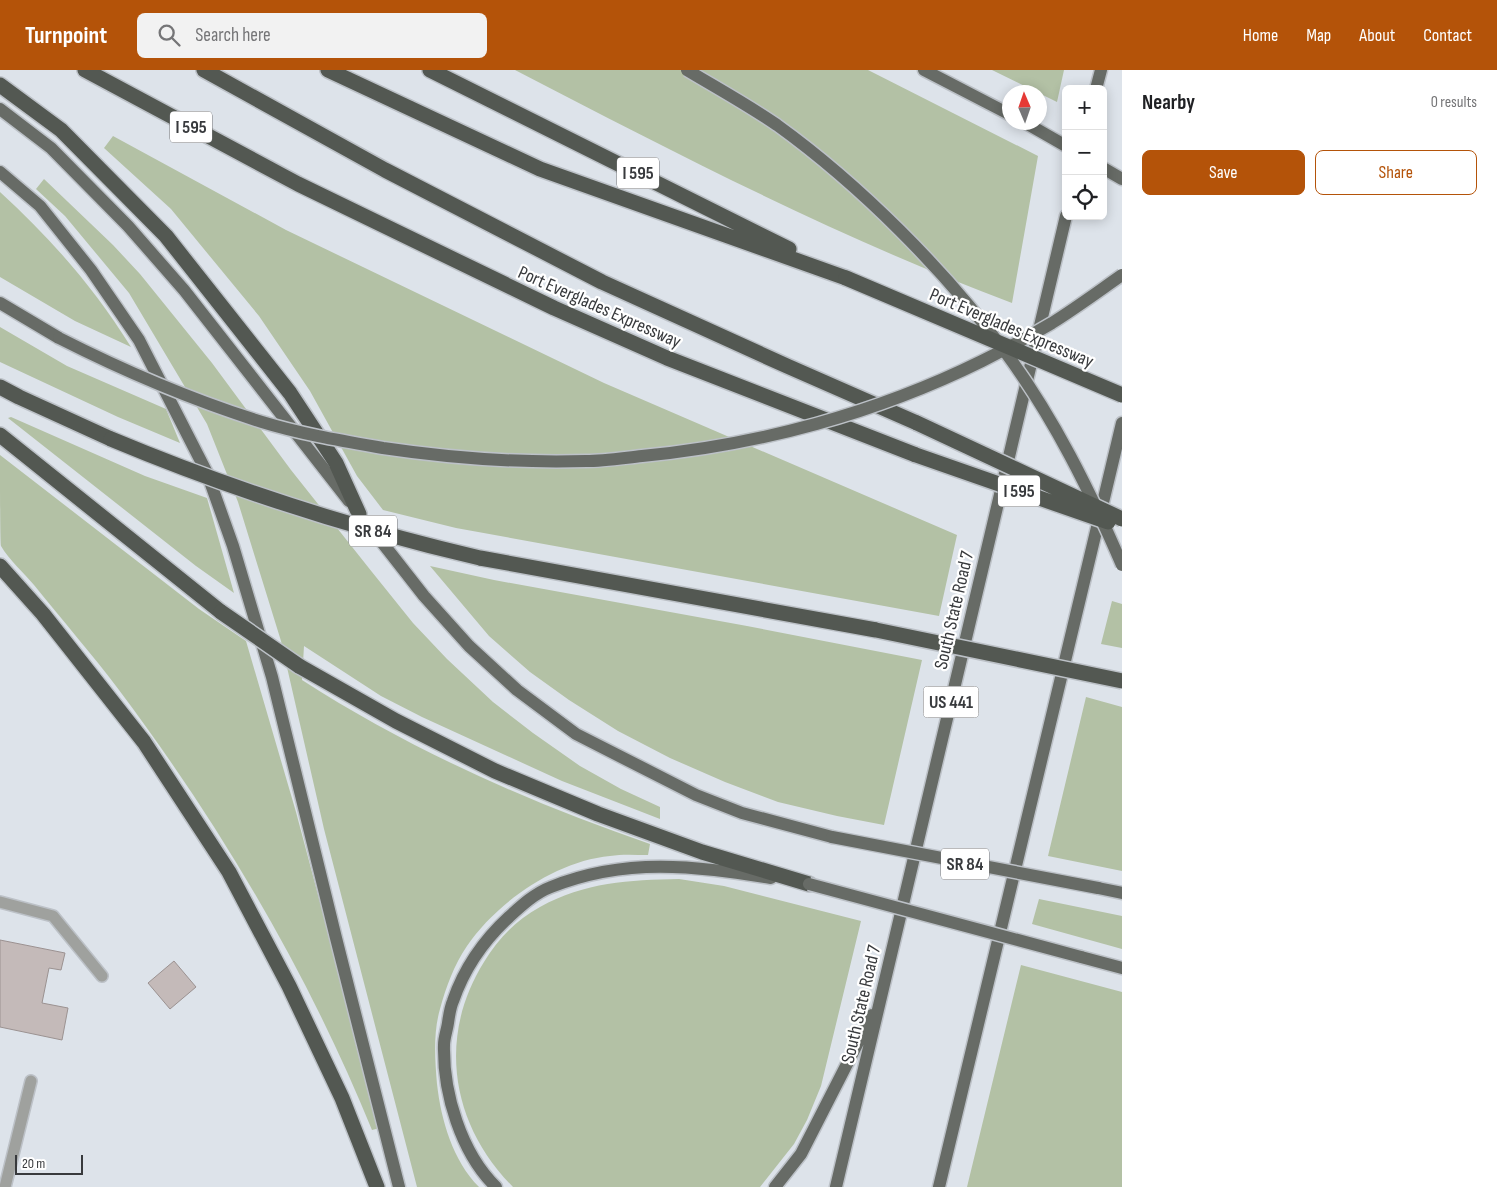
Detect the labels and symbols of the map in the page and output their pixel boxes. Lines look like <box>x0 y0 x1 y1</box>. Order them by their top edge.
north arrow <box>1002 85 1047 130</box>
road number: I 595 <box>170 112 212 142</box>
road number: I 595 <box>617 158 659 189</box>
street label: Port Everglades Expressway <box>514 261 685 354</box>
street label: Port Everglades Expressway <box>926 283 1097 374</box>
road number: I 595 <box>998 476 1040 506</box>
road number: SR 84 <box>349 516 397 546</box>
street label: South State Road 7 <box>930 549 979 672</box>
road number: US 441 <box>924 686 978 718</box>
road number: SR 84 <box>941 849 989 880</box>
street label: South State Road 7 <box>837 943 886 1066</box>
scale bar <box>15 1152 82 1175</box>

